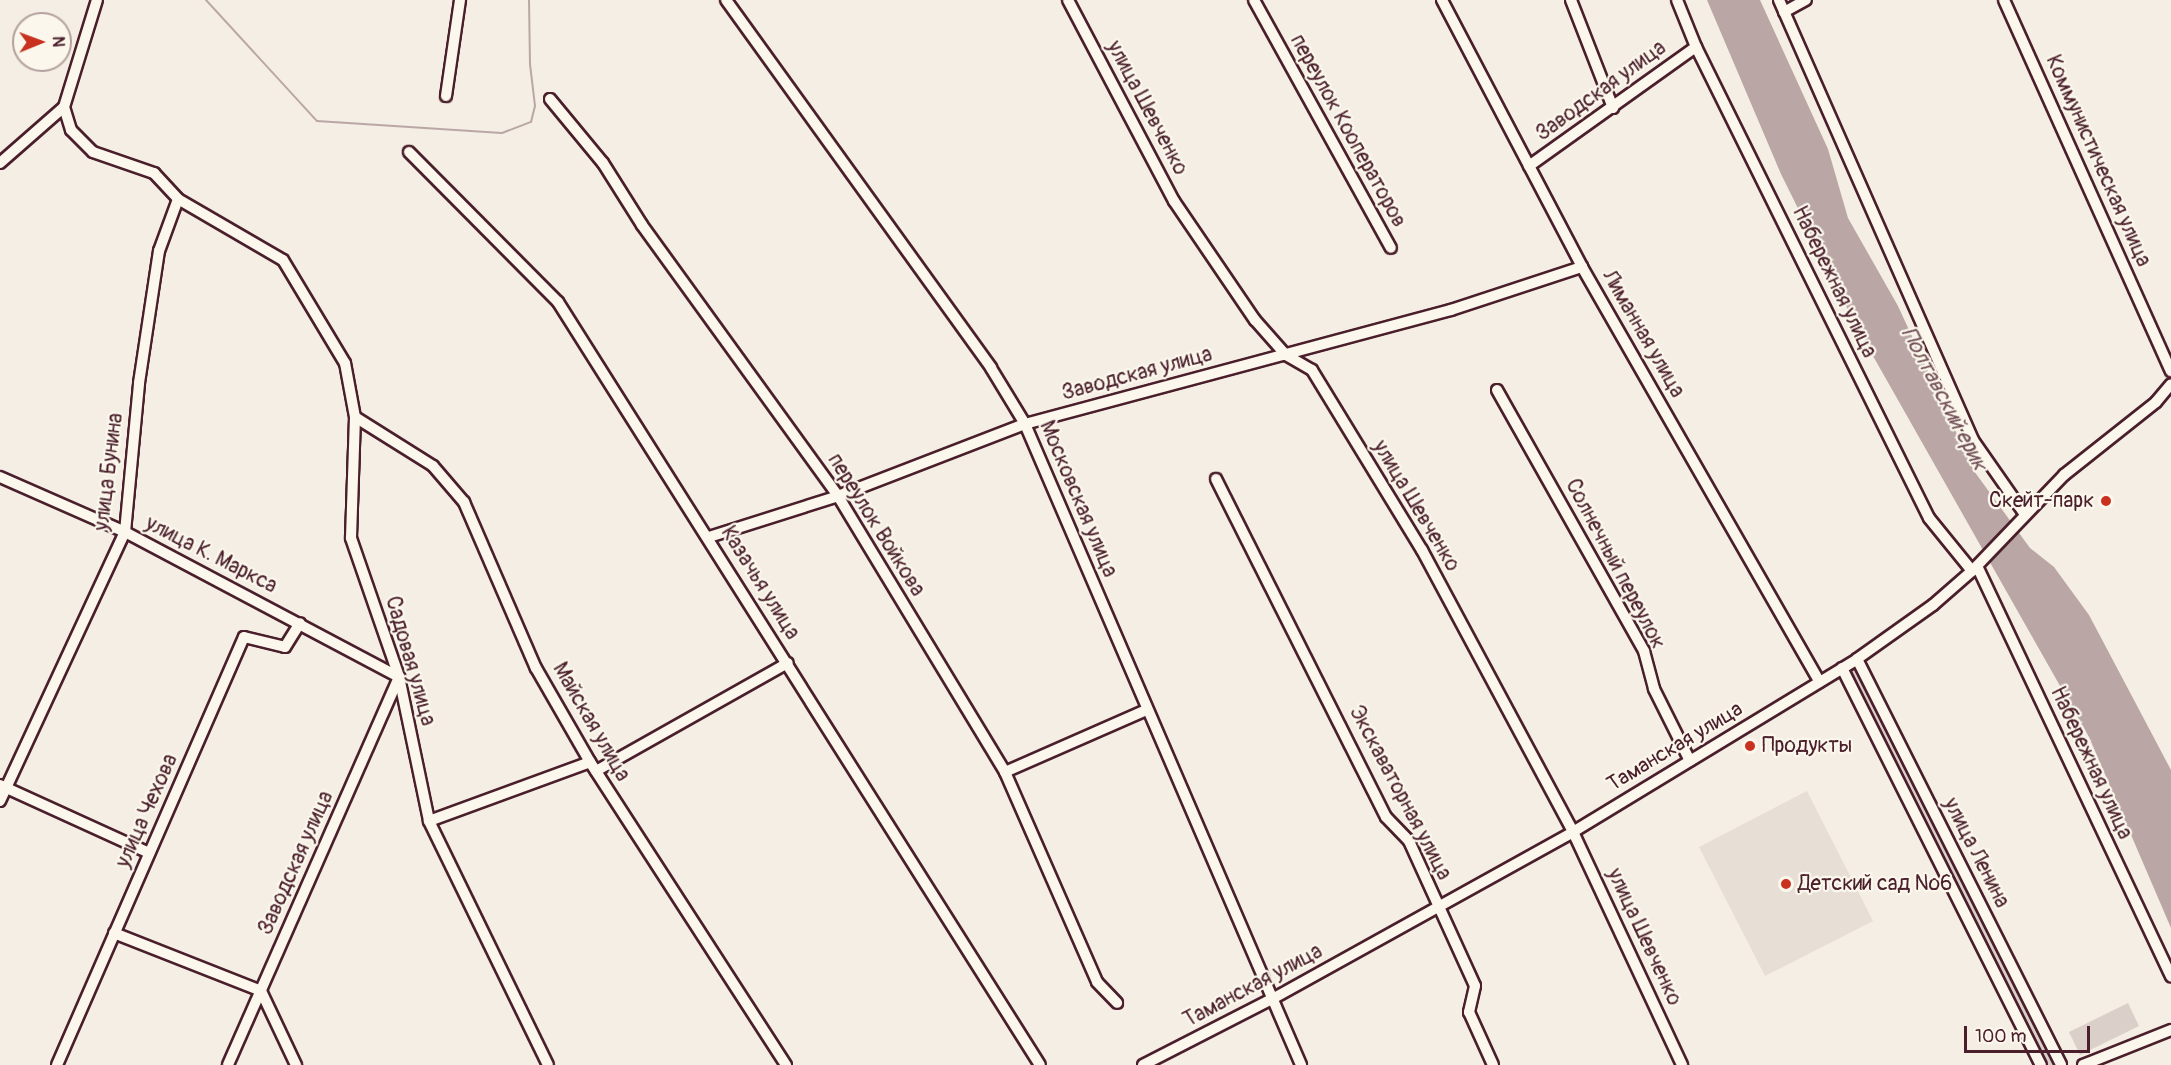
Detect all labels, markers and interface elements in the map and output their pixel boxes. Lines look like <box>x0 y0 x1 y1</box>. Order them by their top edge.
north arrow <box>12 12 72 72</box>
street label: переулок Кооператоров <box>1284 30 1412 232</box>
street label: Заводская улица <box>1531 35 1671 147</box>
text: N <box>48 36 68 47</box>
street label: улица Шевченко <box>1101 37 1193 179</box>
street label: Коммунистическая улица <box>2040 51 2156 271</box>
street label: Набережная улица <box>1786 202 1882 362</box>
street label: Лиманная улица <box>1596 266 1690 402</box>
water label: Полтавский ерик <box>1895 323 1993 475</box>
street label: Заводская улица <box>1059 342 1215 406</box>
street label: улица Бунина <box>89 412 129 532</box>
street label: Московская улица <box>1034 417 1122 581</box>
street label: улица Шевченко <box>1367 436 1465 576</box>
street label: переулок Войкова <box>822 449 930 601</box>
street label: Солнечный переулок <box>1560 475 1670 653</box>
place label: Скейт-парк <box>1989 488 2094 514</box>
marker: Скейт-парк <box>2099 494 2113 508</box>
street label: улица К. Маркса <box>141 511 281 599</box>
street label: Казачья улица <box>715 522 805 644</box>
street label: Садовая улица <box>380 593 440 729</box>
street label: Майская улица <box>547 658 635 786</box>
street label: Набережная улица <box>2045 683 2137 843</box>
street label: Таманская улица <box>1603 697 1747 797</box>
street label: Экскаваторная улица <box>1343 702 1457 884</box>
place label: Продукты <box>1762 733 1852 759</box>
marker: Продукты <box>1743 739 1757 753</box>
street label: улица Чехова <box>111 750 183 872</box>
street label: Заводская улица <box>253 787 339 939</box>
street label: улица Ленина <box>1938 794 2014 912</box>
street label: улица Шевченко <box>1601 864 1687 1010</box>
place label: Детский сад №6 <box>1798 871 1952 897</box>
marker: Детский сад №6 <box>1779 877 1793 891</box>
street label: Таманская улица <box>1179 939 1327 1033</box>
scale bar <box>1967 1014 2093 1052</box>
text: 100 m <box>1975 1025 2027 1048</box>

